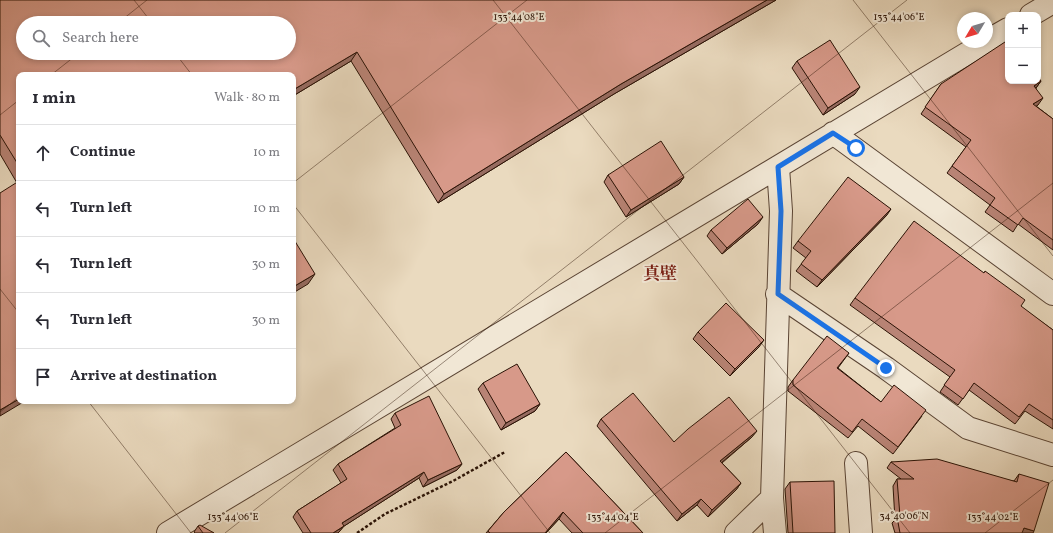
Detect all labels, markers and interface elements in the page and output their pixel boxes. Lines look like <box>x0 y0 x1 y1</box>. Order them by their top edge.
text: 133°44'08"E <box>494 10 544 24</box>
text: 133°44'06"E <box>873 10 925 24</box>
north arrow <box>957 12 993 48</box>
map controls <box>1005 12 1041 84</box>
button: + <box>1005 12 1041 48</box>
search box <box>16 16 296 60</box>
icon: search <box>30 27 52 49</box>
text: Search here <box>62 28 139 49</box>
button: − <box>1005 48 1041 84</box>
text: 1 min <box>32 87 76 110</box>
text: Walk · 80 m <box>214 89 280 107</box>
route start <box>847 139 865 157</box>
icon: ahead <box>32 142 54 164</box>
text: Continue <box>70 142 135 163</box>
text: 10 m <box>253 144 280 162</box>
icon: left <box>32 198 54 220</box>
text: Turn left <box>70 198 132 219</box>
text: 10 m <box>253 200 280 218</box>
icon: left <box>32 254 54 276</box>
text: Turn left <box>70 254 132 275</box>
text: 30 m <box>252 256 280 274</box>
district label: 真壁 <box>643 263 677 286</box>
icon: left <box>32 310 54 332</box>
text: Turn left <box>70 310 132 331</box>
text: 30 m <box>252 312 280 330</box>
route end <box>877 359 895 377</box>
icon: arrive <box>32 366 54 388</box>
text: Arrive at destination <box>70 366 217 387</box>
text: 34°40'06"N <box>879 509 929 523</box>
text: 133°44'06"E <box>207 510 259 524</box>
text: 133°44'04"E <box>587 510 639 524</box>
text: 133°44'02"E <box>967 510 1019 524</box>

